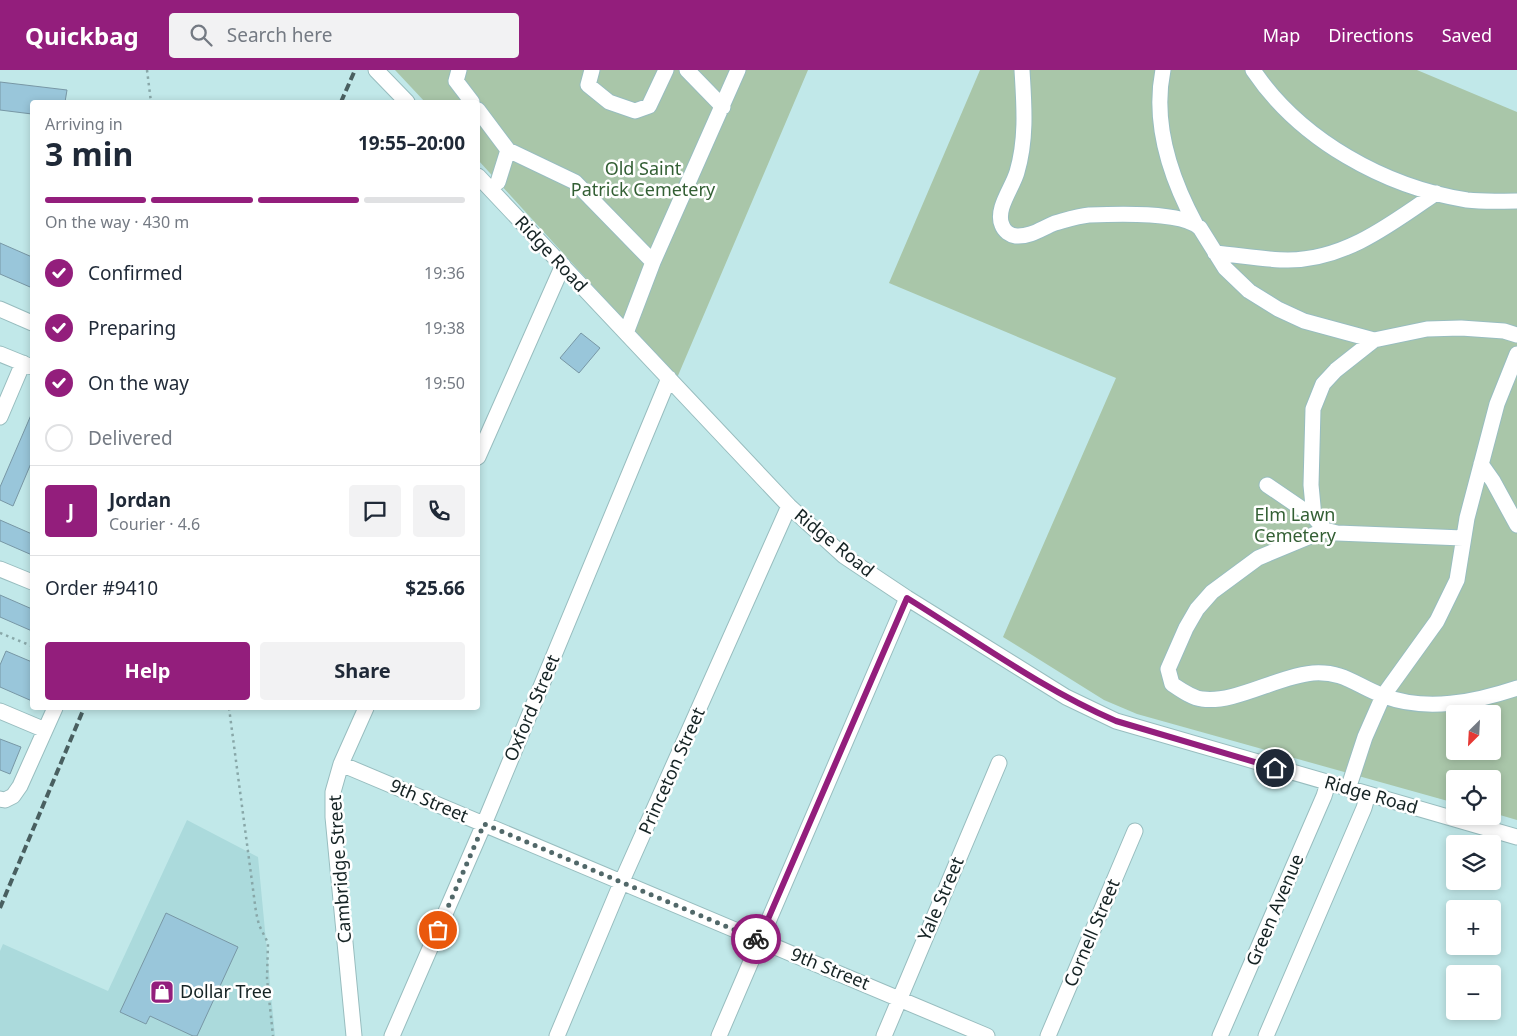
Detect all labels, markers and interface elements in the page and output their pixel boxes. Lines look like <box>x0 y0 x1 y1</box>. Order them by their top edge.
search box <box>169 13 519 58</box>
text: Quickbag <box>25 19 139 52</box>
icon: search <box>187 21 215 49</box>
text: Search here <box>227 22 332 48</box>
text: Map <box>1263 23 1300 47</box>
text: Directions <box>1328 23 1414 47</box>
text: Saved <box>1442 23 1492 47</box>
text: Arriving in <box>45 113 123 135</box>
text: 19:55–20:00 <box>358 130 465 156</box>
text: 3 min <box>45 132 133 175</box>
park label: Old Saint Patrick Cemetery <box>571 156 716 201</box>
street label: Ridge Road <box>510 210 593 297</box>
text: On the way · 430 m <box>45 211 189 233</box>
icon: check <box>45 259 73 287</box>
text: Confirmed <box>88 260 183 286</box>
text: 19:36 <box>424 262 465 284</box>
icon: check <box>45 314 73 342</box>
text: Preparing <box>88 315 176 341</box>
text: 19:38 <box>424 317 465 339</box>
icon: check <box>45 369 73 397</box>
text: On the way <box>88 370 189 396</box>
text: 19:50 <box>424 372 465 394</box>
text: Delivered <box>88 425 173 451</box>
button: chat <box>349 485 401 537</box>
button: phone <box>413 485 465 537</box>
text: Jordan <box>109 487 171 513</box>
text: J <box>68 498 74 524</box>
park label: Elm Lawn Cemetery <box>1254 502 1337 547</box>
street label: Ridge Road <box>790 503 880 582</box>
text: Courier · 4.6 <box>109 513 200 535</box>
text: Order #9410 <box>45 575 158 601</box>
text: $25.66 <box>405 575 465 601</box>
button: Help <box>45 642 250 700</box>
button: Share <box>260 642 465 700</box>
street label: Oxford Street <box>498 650 565 765</box>
street label: Princeton Street <box>632 703 710 838</box>
north arrow <box>1446 705 1501 760</box>
map controls <box>1446 705 1501 1020</box>
pin <box>1254 747 1296 789</box>
icon: home <box>1261 754 1289 782</box>
street label: Ridge Road <box>1322 769 1421 819</box>
button: locate <box>1446 770 1501 825</box>
street label: 9th Street <box>387 773 473 828</box>
street label: Cambridge Street <box>322 794 356 944</box>
button: layers <box>1446 835 1501 890</box>
street label: Green Avenue <box>1240 850 1308 969</box>
street label: Yale Street <box>912 852 969 944</box>
street label: Cornell Street <box>1058 874 1125 990</box>
button: + <box>1446 900 1501 955</box>
pin <box>417 909 459 951</box>
courier <box>731 914 781 964</box>
icon: bag <box>424 916 452 944</box>
icon: bike <box>742 925 770 953</box>
street label: 9th Street <box>787 941 874 995</box>
button: − <box>1446 965 1501 1020</box>
shop icon: Dollar Tree <box>149 979 175 1005</box>
place label: Dollar Tree <box>180 979 272 1003</box>

